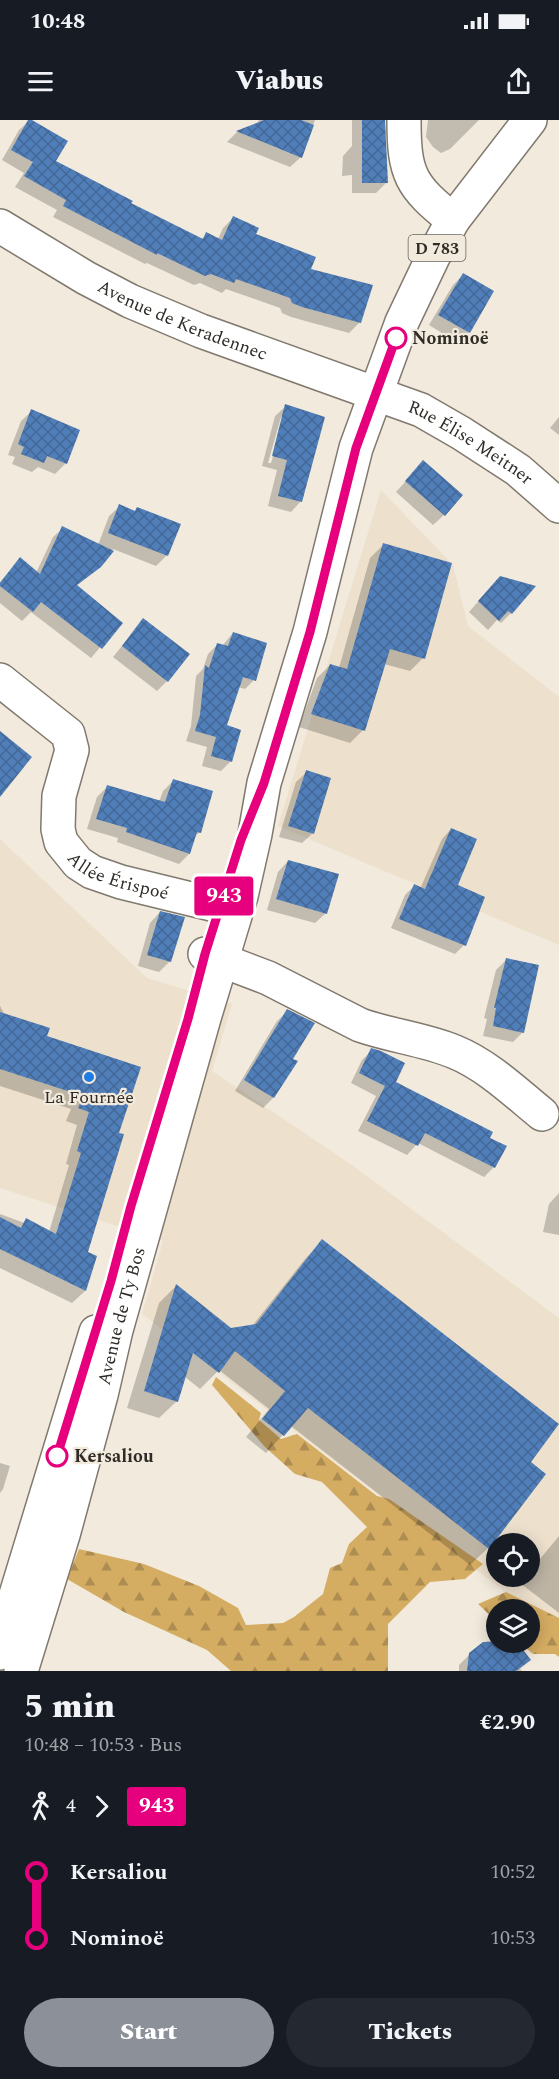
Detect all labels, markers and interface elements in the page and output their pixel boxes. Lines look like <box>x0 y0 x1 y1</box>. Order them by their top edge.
text: 10:48 <box>30 5 85 38</box>
text: Viabus <box>235 60 324 102</box>
icon: menu <box>24 65 57 98</box>
icon: share <box>502 65 535 98</box>
road number: D 783 <box>408 235 466 261</box>
street label: Avenue de Keradennec <box>92 273 271 368</box>
place label: Nominoë <box>412 325 489 352</box>
marker: Nominoë <box>385 327 407 349</box>
street label: Rue Élise Meitner <box>404 393 539 492</box>
street label: Allée Érispoé <box>60 846 172 907</box>
line badge: 943 <box>190 876 258 916</box>
text: 943 <box>206 880 242 912</box>
marker: La Fournée <box>82 1070 96 1084</box>
place label: La Fournée <box>44 1084 134 1111</box>
street label: Avenue de Ty Bos <box>91 1244 153 1388</box>
place label: Kersaliou <box>74 1443 154 1470</box>
marker: Kersaliou <box>46 1445 68 1467</box>
map controls <box>486 1533 540 1653</box>
button: locate <box>486 1533 540 1587</box>
button: layers <box>486 1599 540 1653</box>
text: 5 min <box>24 1682 115 1732</box>
text: €2.90 <box>480 1706 535 1739</box>
text: 10:48 – 10:53 · Bus <box>24 1730 182 1760</box>
icon: walk <box>24 1790 57 1823</box>
icon: forward <box>85 1790 118 1823</box>
text: 943 <box>139 1790 174 1822</box>
text: 4 <box>66 1791 76 1821</box>
text: Kersaliou <box>70 1856 167 1889</box>
text: 10:52 <box>490 1857 535 1887</box>
text: Nominoë <box>70 1922 164 1955</box>
text: 10:53 <box>490 1923 535 1953</box>
button: Start <box>24 1998 274 2067</box>
button: Tickets <box>286 1998 535 2067</box>

